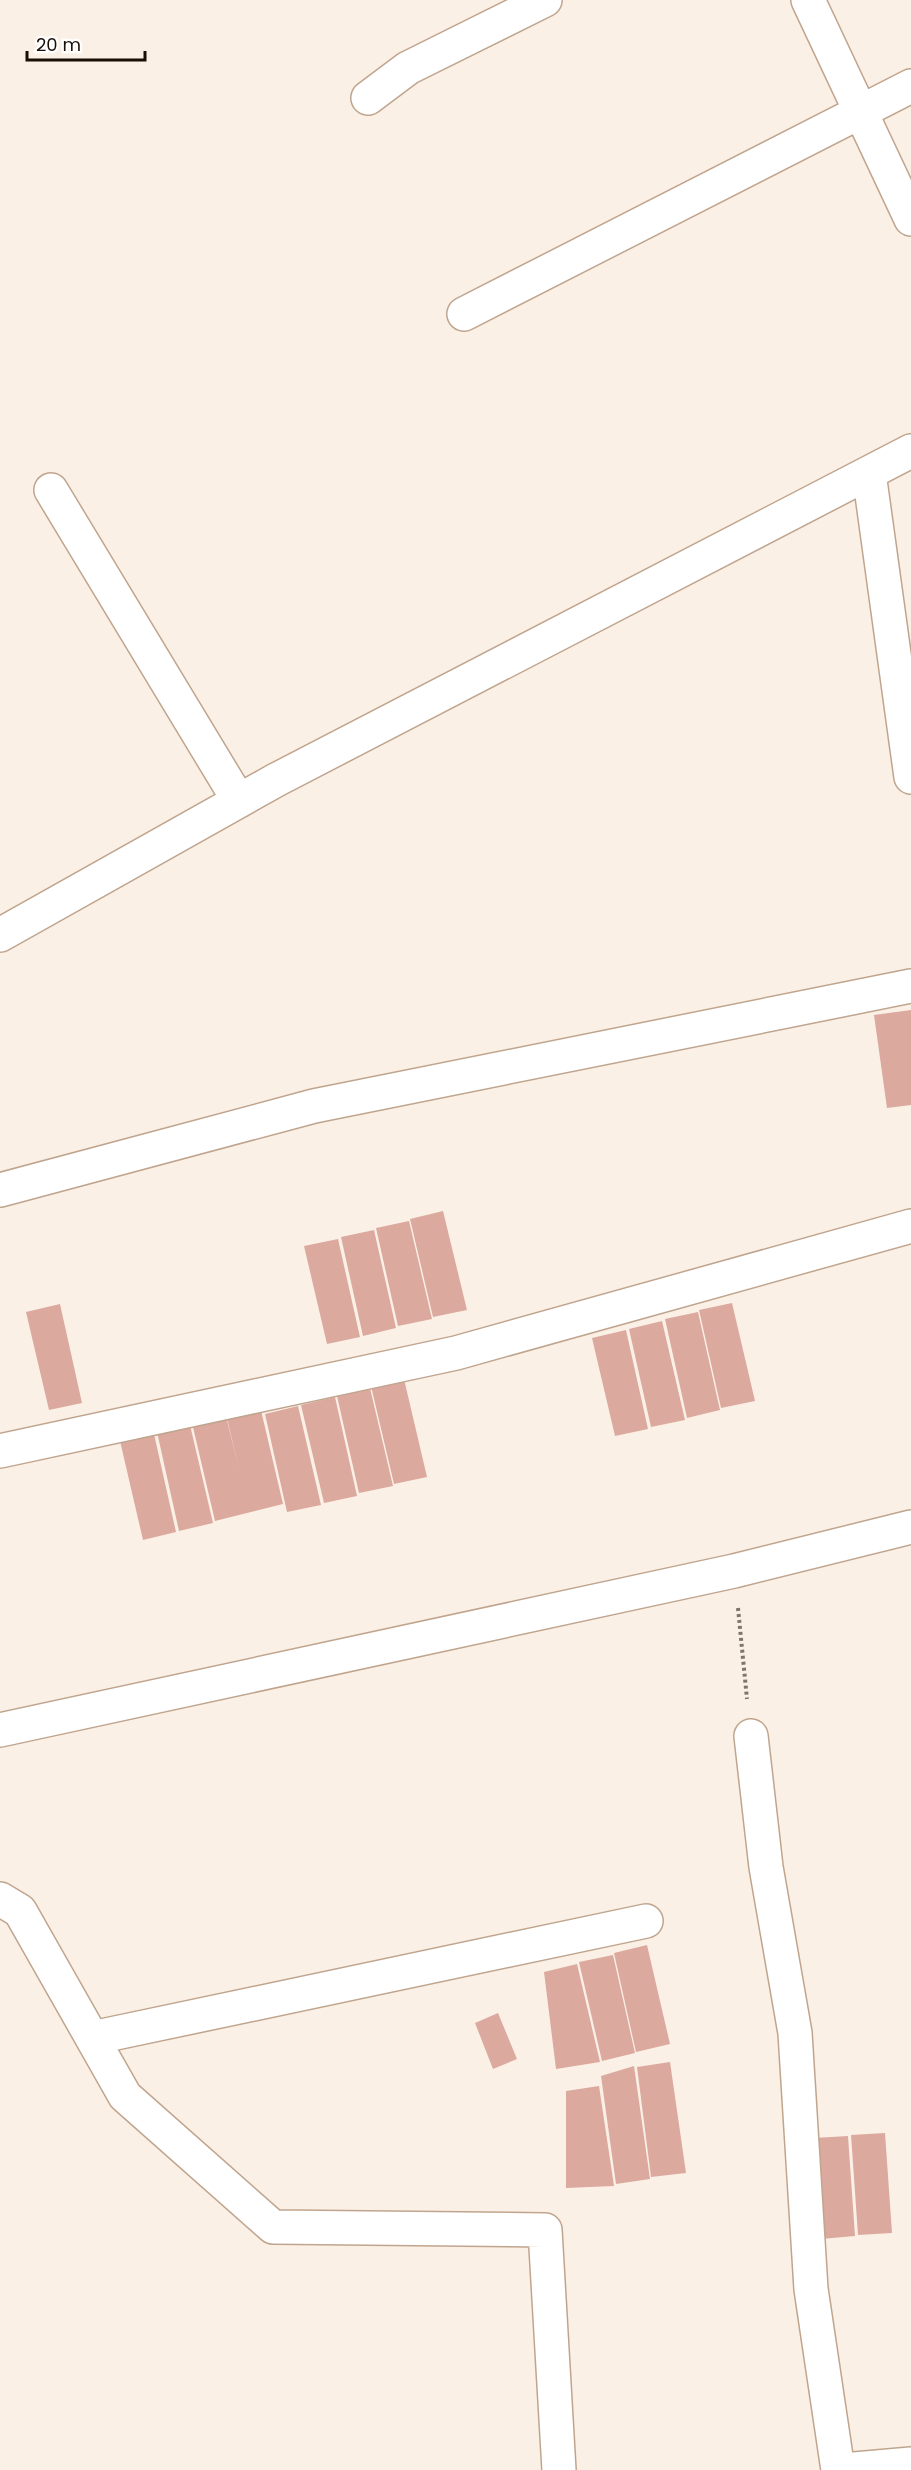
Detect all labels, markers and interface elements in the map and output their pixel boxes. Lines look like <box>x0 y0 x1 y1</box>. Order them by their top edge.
scale bar <box>27 24 146 62</box>
text: 20 m <box>36 32 81 57</box>

